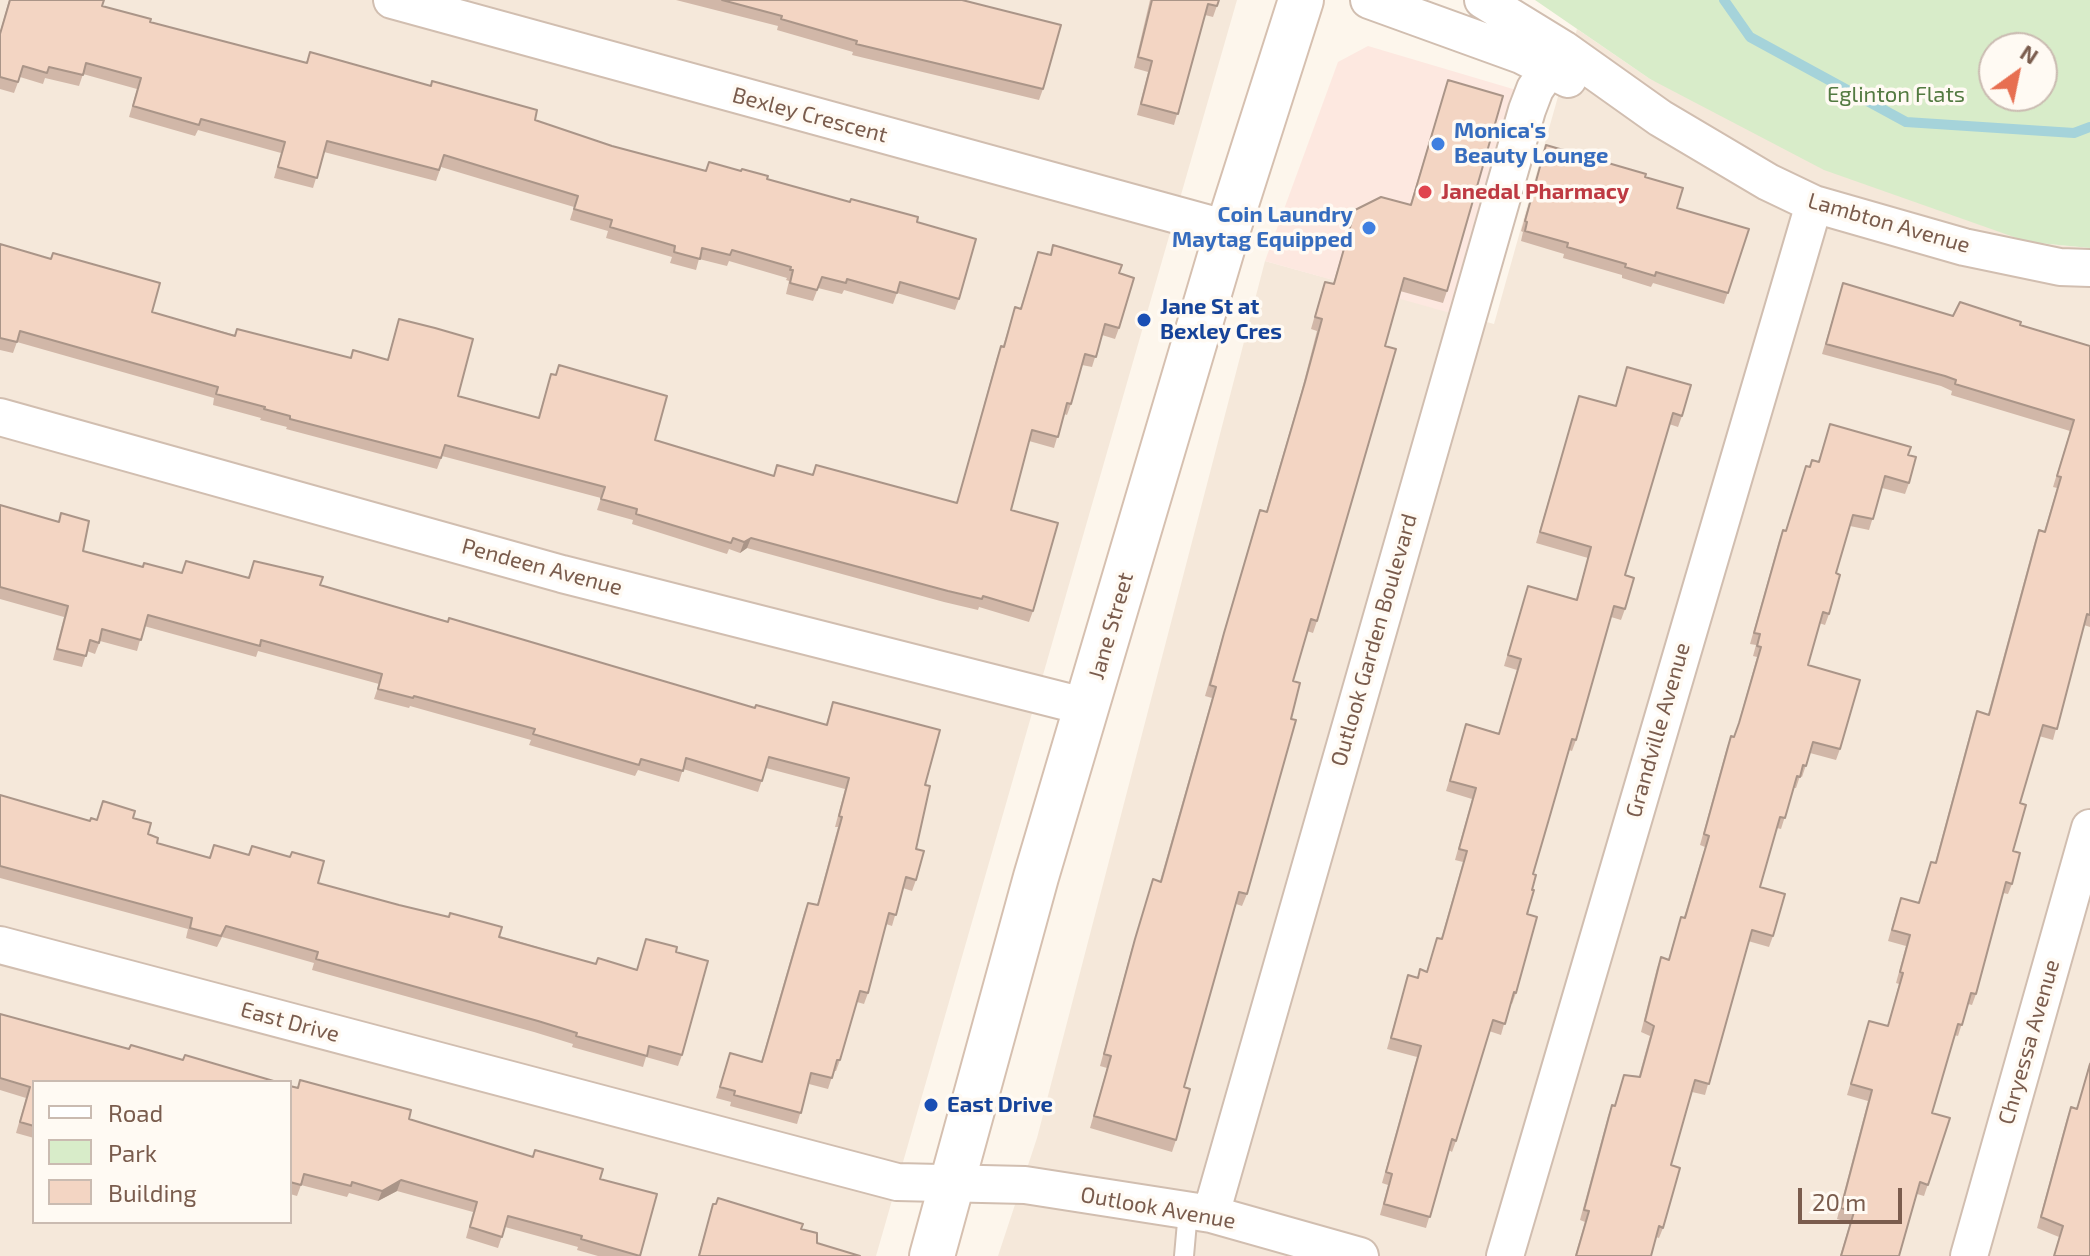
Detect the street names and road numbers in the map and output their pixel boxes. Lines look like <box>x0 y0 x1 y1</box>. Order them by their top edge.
street label: Bexley Crescent <box>730 82 890 148</box>
street label: Lambton Avenue <box>1805 187 1973 259</box>
street label: Outlook Garden Boulevard <box>1325 511 1423 769</box>
street label: Pendeen Avenue <box>459 533 625 601</box>
street label: Jane Street <box>1083 569 1139 683</box>
street label: Grandville Avenue <box>1620 639 1696 821</box>
street label: Chryessa Avenue <box>1993 956 2065 1128</box>
street label: East Drive <box>238 996 342 1048</box>
street label: Outlook Avenue <box>1078 1181 1238 1235</box>

